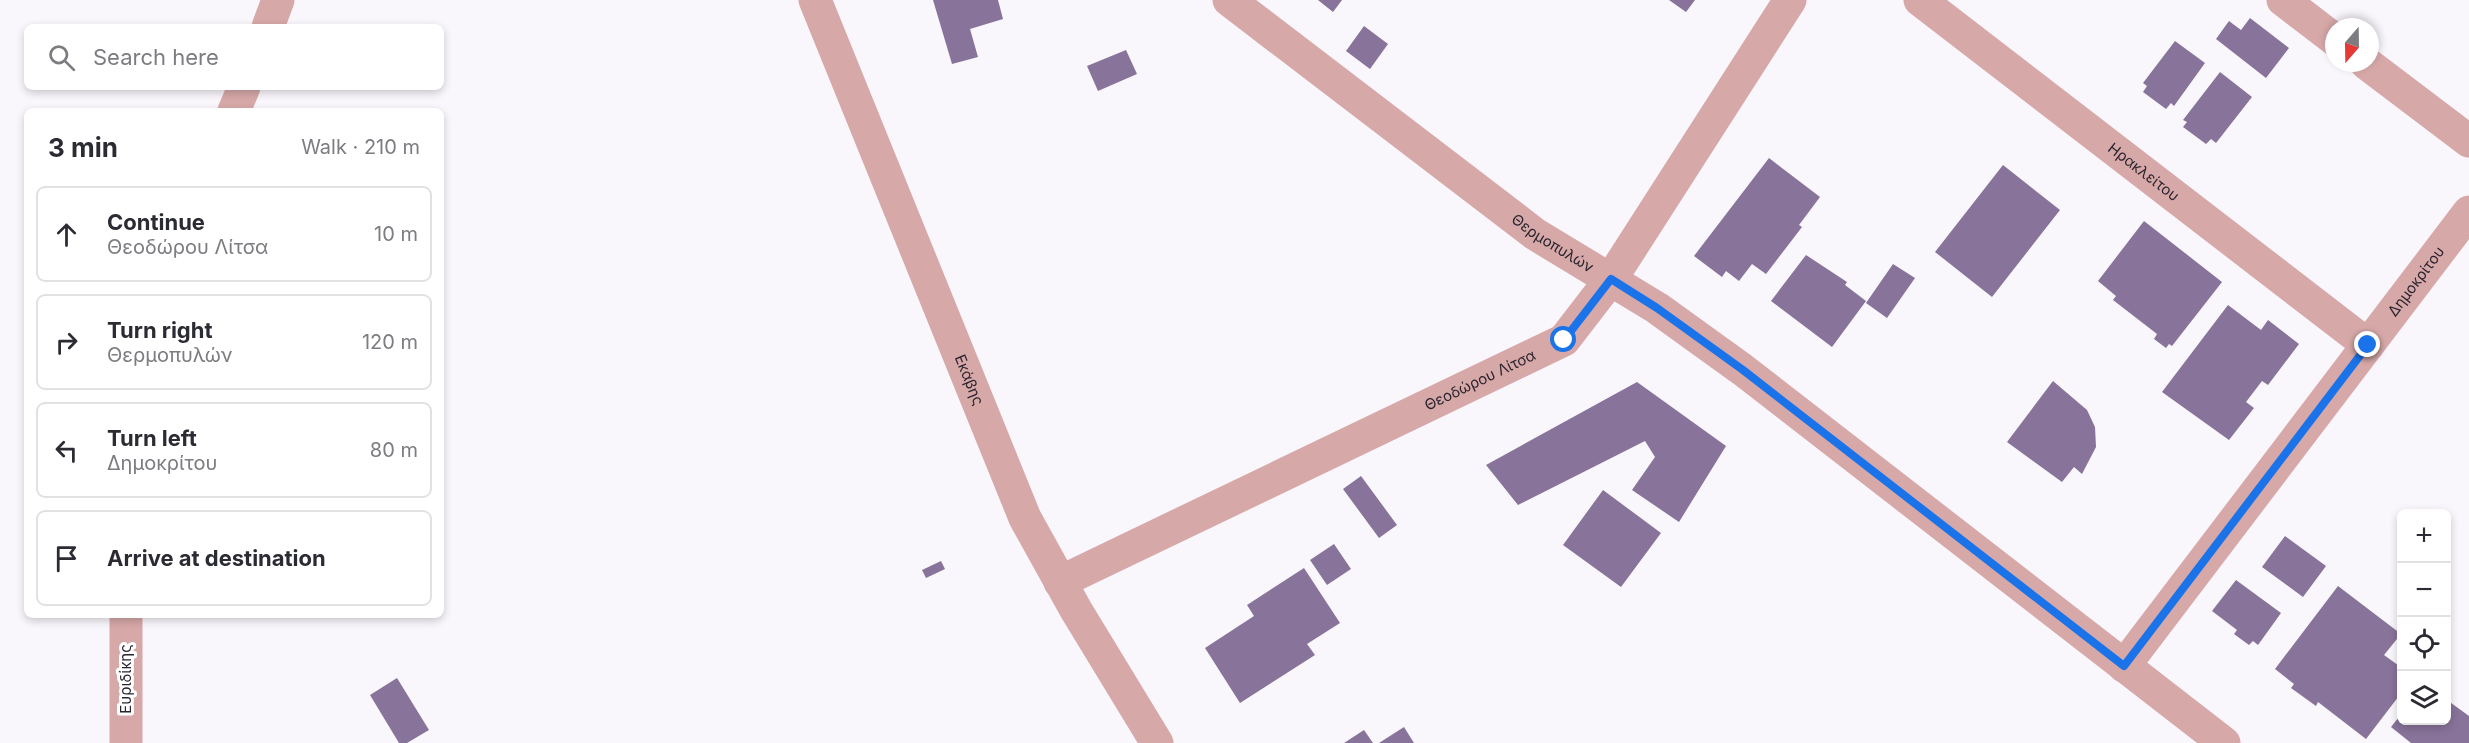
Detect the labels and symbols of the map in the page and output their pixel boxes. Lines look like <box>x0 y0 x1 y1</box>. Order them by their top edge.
north arrow <box>2325 18 2379 72</box>
street label: Ηρακλείτου <box>2104 138 2183 205</box>
street label: Θερμοπυλών <box>1508 209 1598 276</box>
street label: Δημοκρίτου <box>2383 242 2448 320</box>
route start <box>1550 326 1576 352</box>
route end <box>2354 331 2380 357</box>
street label: Θεοδώρου Λίτσα <box>1421 345 1539 415</box>
street label: Εκάβης <box>951 352 988 408</box>
street label: Ευριδίκης <box>116 644 135 714</box>

